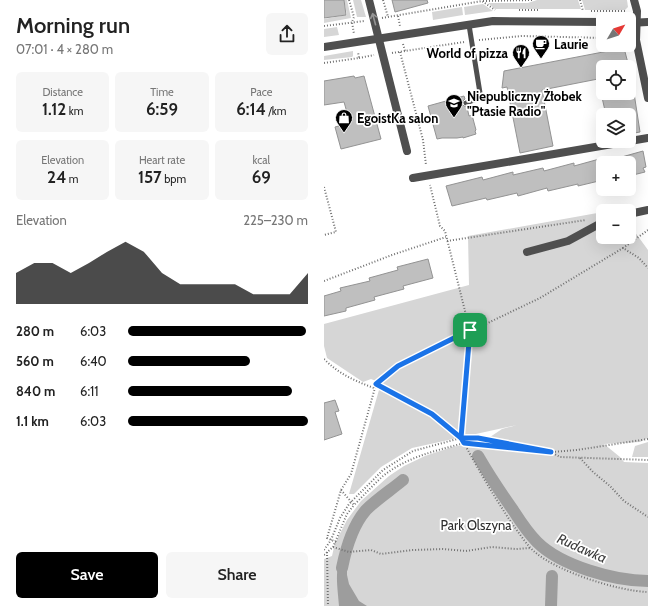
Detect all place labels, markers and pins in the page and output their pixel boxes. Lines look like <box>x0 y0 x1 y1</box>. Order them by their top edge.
cafe icon: Laurie <box>531 34 551 59</box>
place label: Laurie <box>554 36 589 52</box>
restaurant icon: World of pizza <box>511 43 531 68</box>
place label: World of pizza <box>427 45 509 61</box>
place label: Niepubliczny Żłobek "Ptasie Radio" <box>467 88 582 119</box>
school or university icon: Niepubliczny Żłobek "Ptasie Radio" <box>444 93 464 118</box>
shop icon: EgoistKa salon <box>334 108 354 133</box>
place label: EgoistKa salon <box>357 110 438 126</box>
pin <box>453 313 487 347</box>

